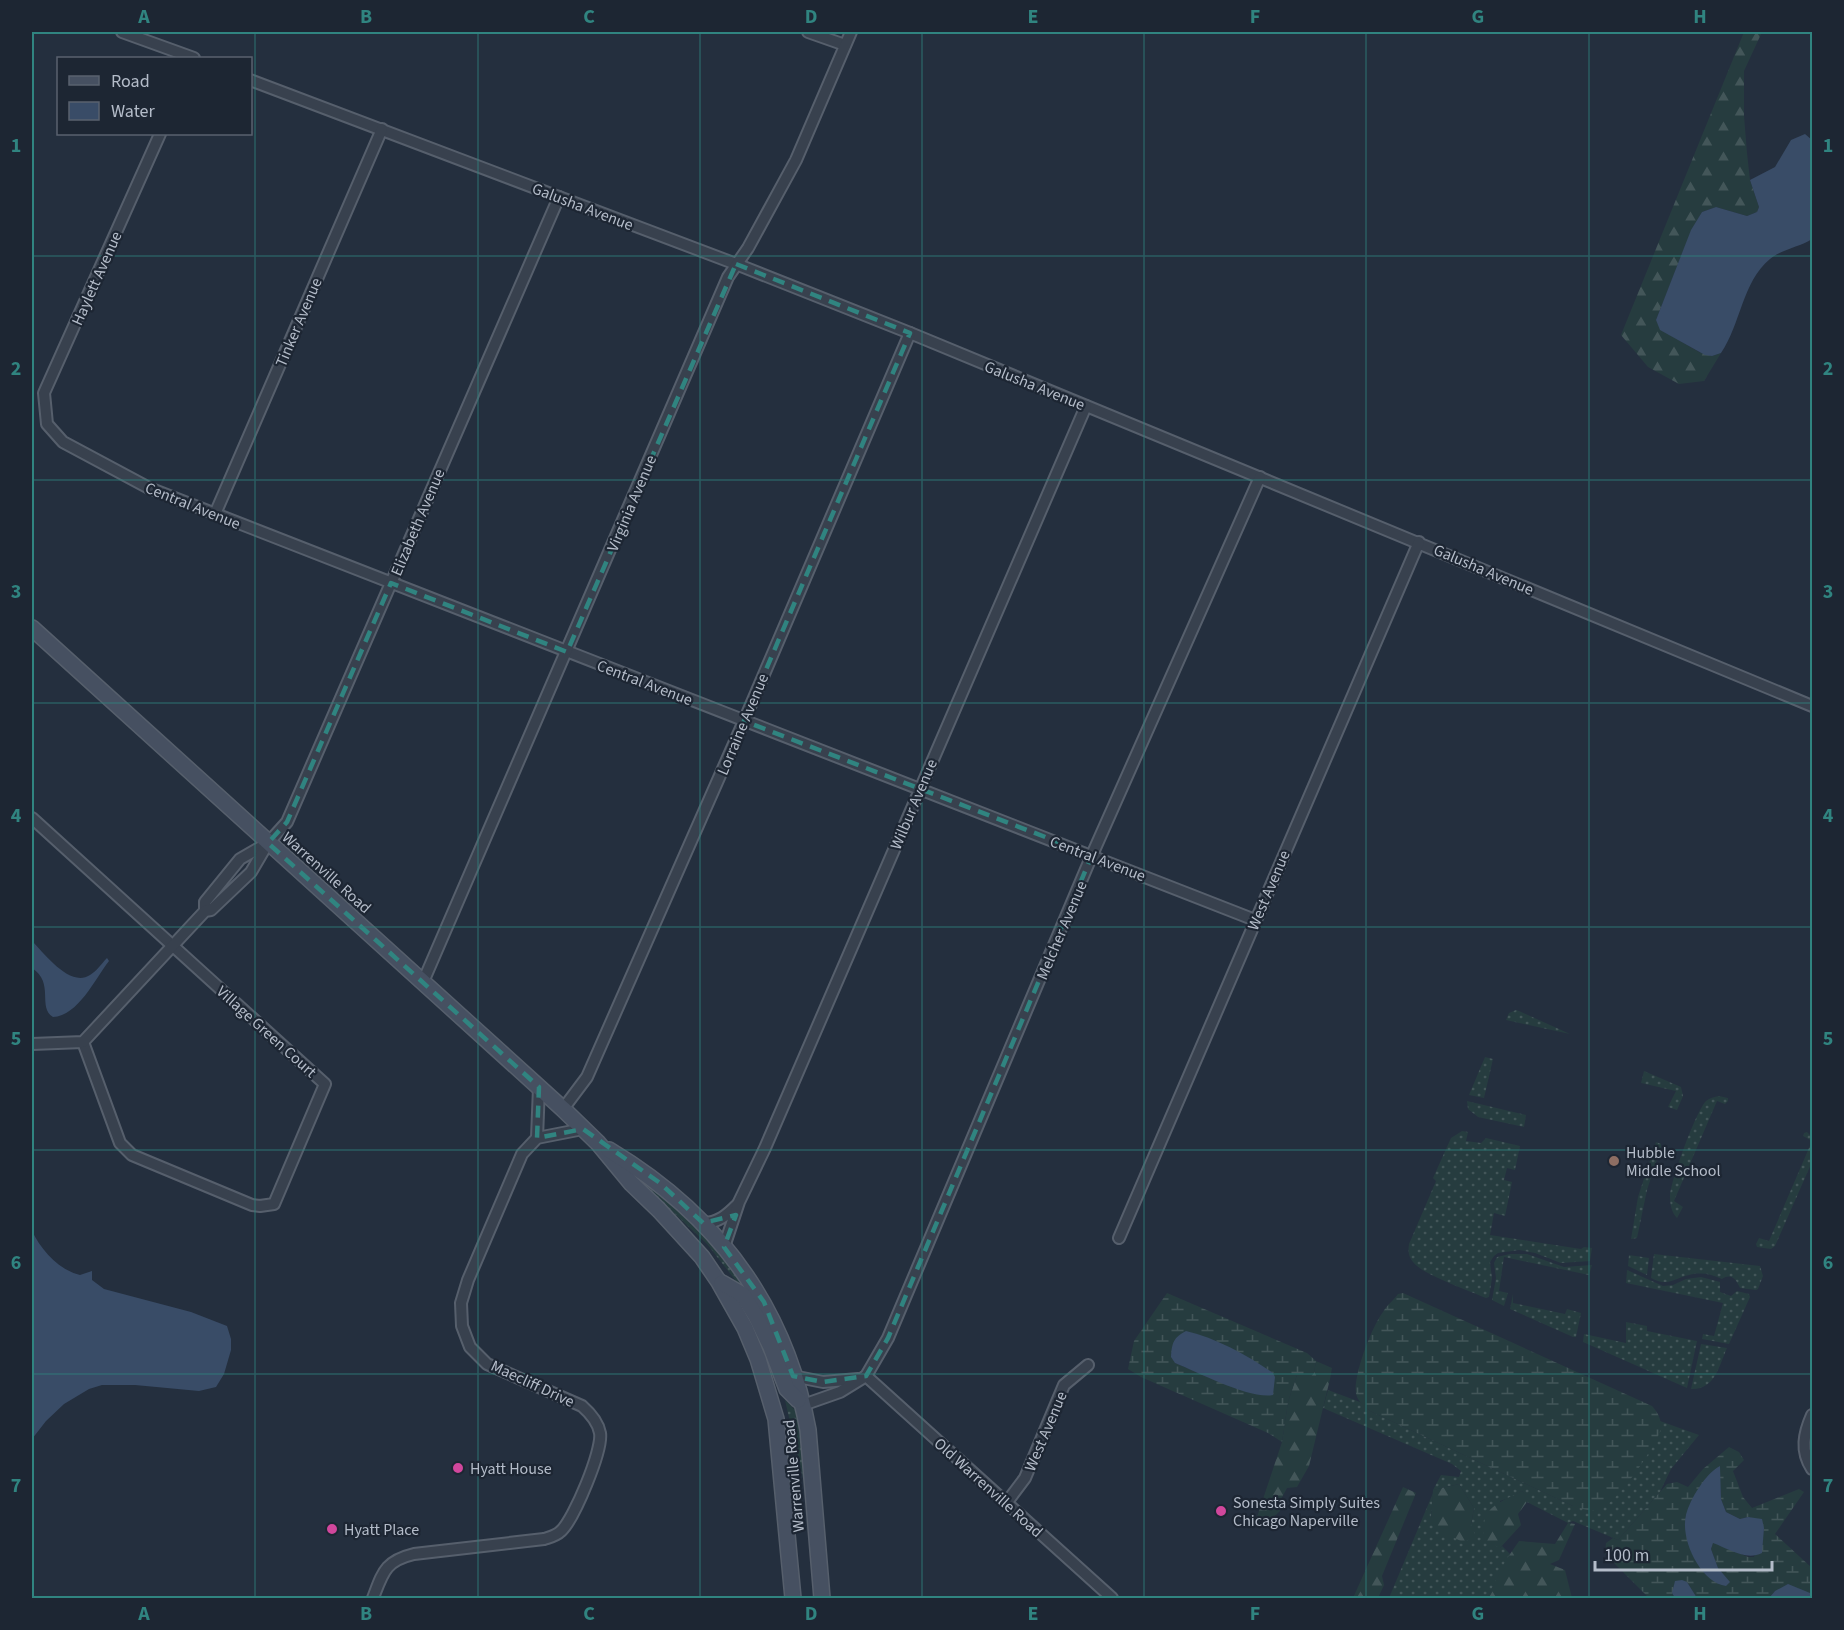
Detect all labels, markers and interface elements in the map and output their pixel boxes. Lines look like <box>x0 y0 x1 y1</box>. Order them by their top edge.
text: A <box>137 3 150 31</box>
text: B <box>360 3 372 31</box>
text: C <box>583 3 595 31</box>
text: D <box>805 3 817 31</box>
text: E <box>1028 3 1038 31</box>
text: F <box>1250 3 1260 31</box>
text: G <box>1472 3 1484 31</box>
text: H <box>1693 3 1707 31</box>
legend <box>57 57 252 135</box>
text: Road <box>111 69 150 94</box>
text: Water <box>111 99 155 124</box>
text: 1 <box>11 132 21 160</box>
text: 1 <box>1823 132 1833 160</box>
street label: Galusha Avenue <box>529 178 636 236</box>
street label: Haylett Avenue <box>66 228 127 329</box>
street label: Tinker Avenue <box>270 274 328 370</box>
text: 2 <box>11 355 21 383</box>
text: 2 <box>1823 355 1833 383</box>
street label: Galusha Avenue <box>981 356 1088 416</box>
street label: Virginia Avenue <box>602 452 662 555</box>
street label: Elizabeth Avenue <box>385 465 450 579</box>
street label: Central Avenue <box>142 477 244 535</box>
street label: Galusha Avenue <box>1430 539 1537 601</box>
text: 3 <box>11 578 21 606</box>
text: 3 <box>1823 578 1833 606</box>
street label: Central Avenue <box>594 655 696 711</box>
street label: Lorraine Avenue <box>712 670 774 778</box>
street label: Wilbur Avenue <box>885 756 943 853</box>
text: 4 <box>11 802 22 830</box>
text: 4 <box>1823 802 1834 830</box>
street label: Warrenville Road <box>277 827 376 919</box>
street label: Central Avenue <box>1047 831 1149 887</box>
street label: West Avenue <box>1242 847 1296 934</box>
street label: Melcher Avenue <box>1031 877 1093 983</box>
street label: Village Green Court <box>211 981 322 1083</box>
text: 5 <box>11 1025 21 1053</box>
text: 5 <box>1823 1025 1833 1053</box>
place label: Hubble Middle School <box>1626 1142 1721 1182</box>
marker: Hubble Middle School <box>1607 1154 1621 1168</box>
text: 6 <box>11 1249 21 1277</box>
text: 6 <box>1823 1249 1833 1277</box>
street label: Maecliff Drive <box>487 1355 578 1413</box>
street label: West Avenue <box>1019 1388 1073 1475</box>
street label: Warrenville Road <box>778 1419 810 1533</box>
street label: Old Warrenville Road <box>929 1433 1048 1543</box>
place label: Hyatt House <box>470 1458 552 1480</box>
marker: Hyatt House <box>451 1461 465 1475</box>
text: 7 <box>11 1472 21 1500</box>
text: 7 <box>1823 1472 1833 1500</box>
place label: Sonesta Simply Suites Chicago Naperville <box>1233 1492 1380 1532</box>
marker: Sonesta Simply Suites Chicago Naperville <box>1214 1504 1228 1518</box>
place label: Hyatt Place <box>344 1519 419 1541</box>
marker: Hyatt Place <box>325 1522 339 1536</box>
scale bar <box>1595 1534 1772 1572</box>
text: 100 m <box>1604 1543 1649 1568</box>
text: A <box>137 1600 150 1628</box>
text: B <box>360 1600 372 1628</box>
text: C <box>583 1600 595 1628</box>
text: D <box>805 1600 817 1628</box>
text: E <box>1028 1600 1038 1628</box>
text: F <box>1250 1600 1260 1628</box>
text: G <box>1472 1600 1484 1628</box>
text: H <box>1693 1600 1707 1628</box>

